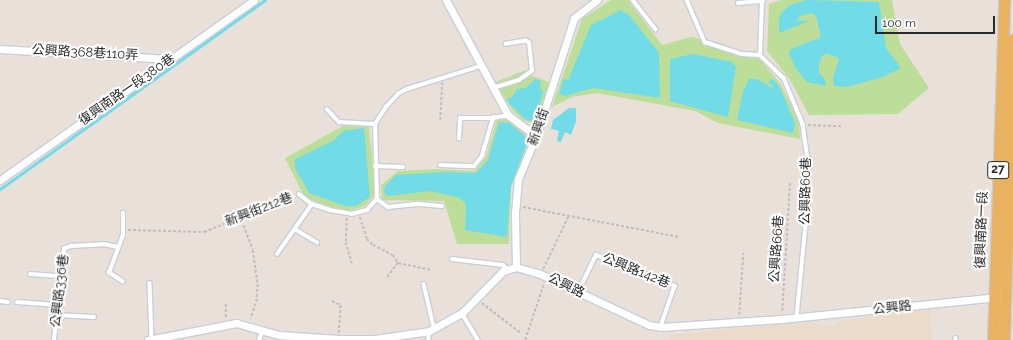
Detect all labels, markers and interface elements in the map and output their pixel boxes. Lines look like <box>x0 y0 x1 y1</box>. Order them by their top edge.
scale bar <box>877 8 997 34</box>
text: 100 m <box>882 16 916 30</box>
street label: 公興路368巷110弄 <box>31 42 139 64</box>
street label: 復興南路一段380巷 <box>76 51 178 129</box>
street label: 新興街 <box>525 106 553 148</box>
street label: 公興路60巷 <box>798 157 814 225</box>
road number: 27 <box>987 160 1009 180</box>
street label: 新興街212巷 <box>223 190 295 230</box>
street label: 復興南路一段 <box>973 191 991 269</box>
street label: 公興路66巷 <box>767 215 787 283</box>
street label: 公興路142巷 <box>600 250 672 292</box>
street label: 公興路336巷 <box>48 253 72 329</box>
street label: 公興路 <box>545 270 587 302</box>
street label: 公興路 <box>872 298 912 318</box>

